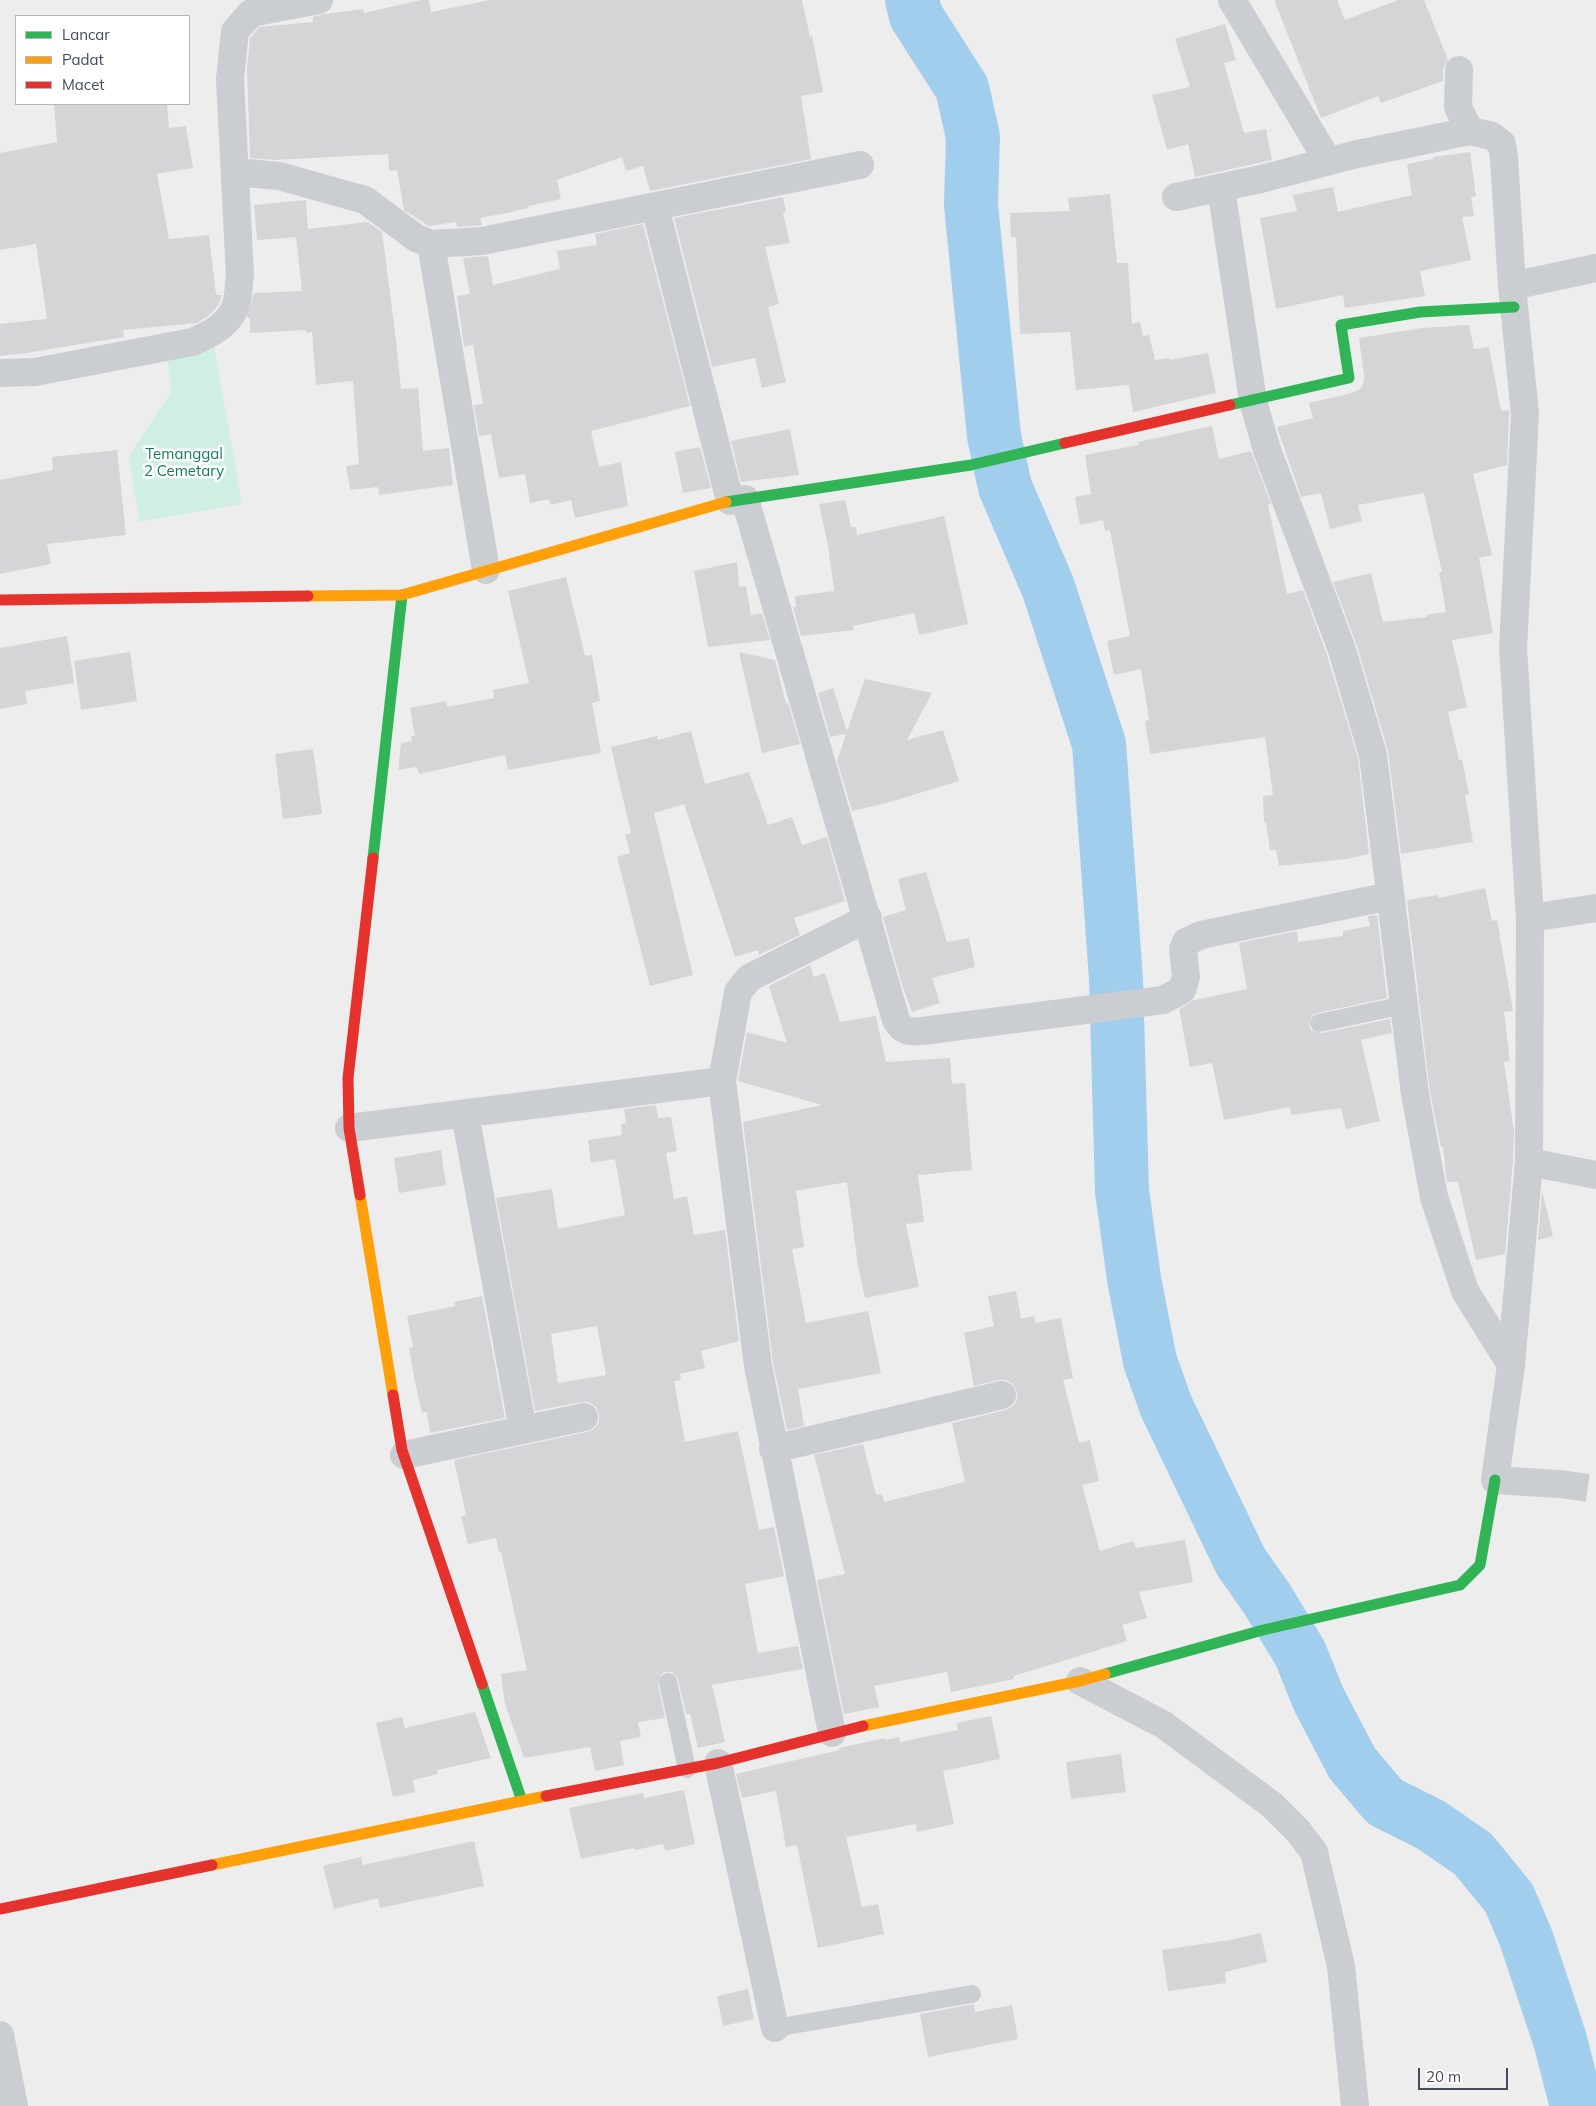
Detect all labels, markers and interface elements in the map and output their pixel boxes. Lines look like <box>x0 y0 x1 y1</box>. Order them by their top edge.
legend <box>15 15 190 105</box>
text: Lancar <box>62 25 110 44</box>
text: Padat <box>62 50 104 69</box>
text: Macet <box>62 75 105 94</box>
park label: Temanggal 2 Cemetary <box>144 445 224 480</box>
scale bar <box>1421 2058 1511 2090</box>
text: 20 m <box>1426 2067 1461 2086</box>

